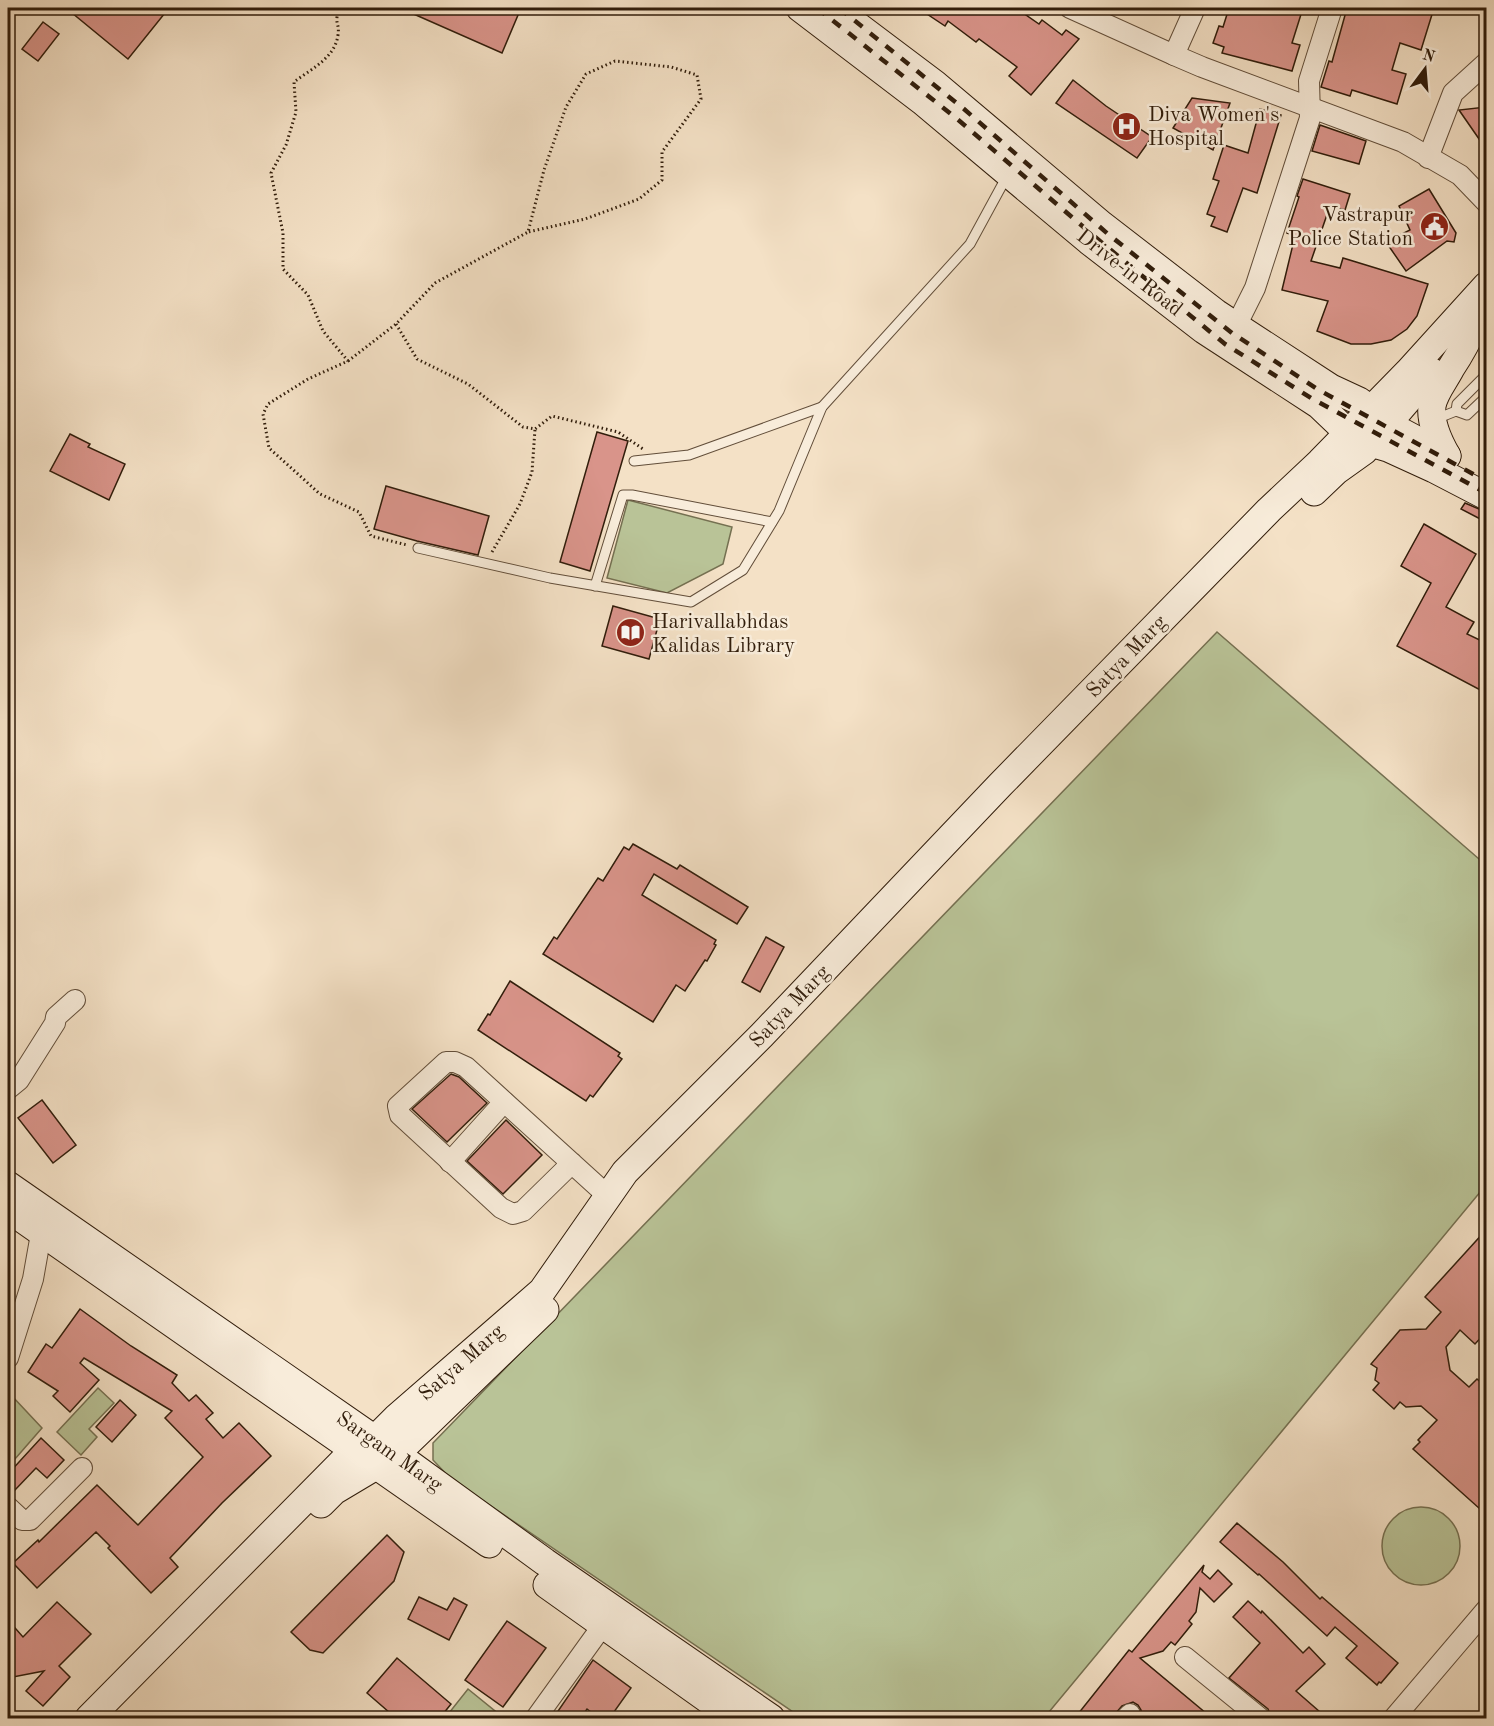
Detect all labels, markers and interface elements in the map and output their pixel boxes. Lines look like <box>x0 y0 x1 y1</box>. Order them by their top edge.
north arrow <box>1395 39 1455 99</box>
text: N <box>1420 47 1437 66</box>
place label: Diva Women's Hospital <box>1148 105 1279 150</box>
hospital icon: Diva Women's Hospital <box>1111 110 1143 142</box>
place label: Vastrapur Police Station <box>1288 205 1413 250</box>
public building icon: Vastrapur Police Station <box>1418 210 1450 242</box>
street label: Drive-in Road <box>1072 226 1186 321</box>
street label: Satya Marg <box>1083 611 1172 702</box>
place label: Harivallabhdas Kalidas Library <box>652 612 795 657</box>
library icon: Harivallabhdas Kalidas Library <box>615 617 647 649</box>
street label: Satya Marg <box>746 961 835 1052</box>
street label: Satya Marg <box>415 1320 509 1406</box>
street label: Sargam Marg <box>332 1408 447 1497</box>

